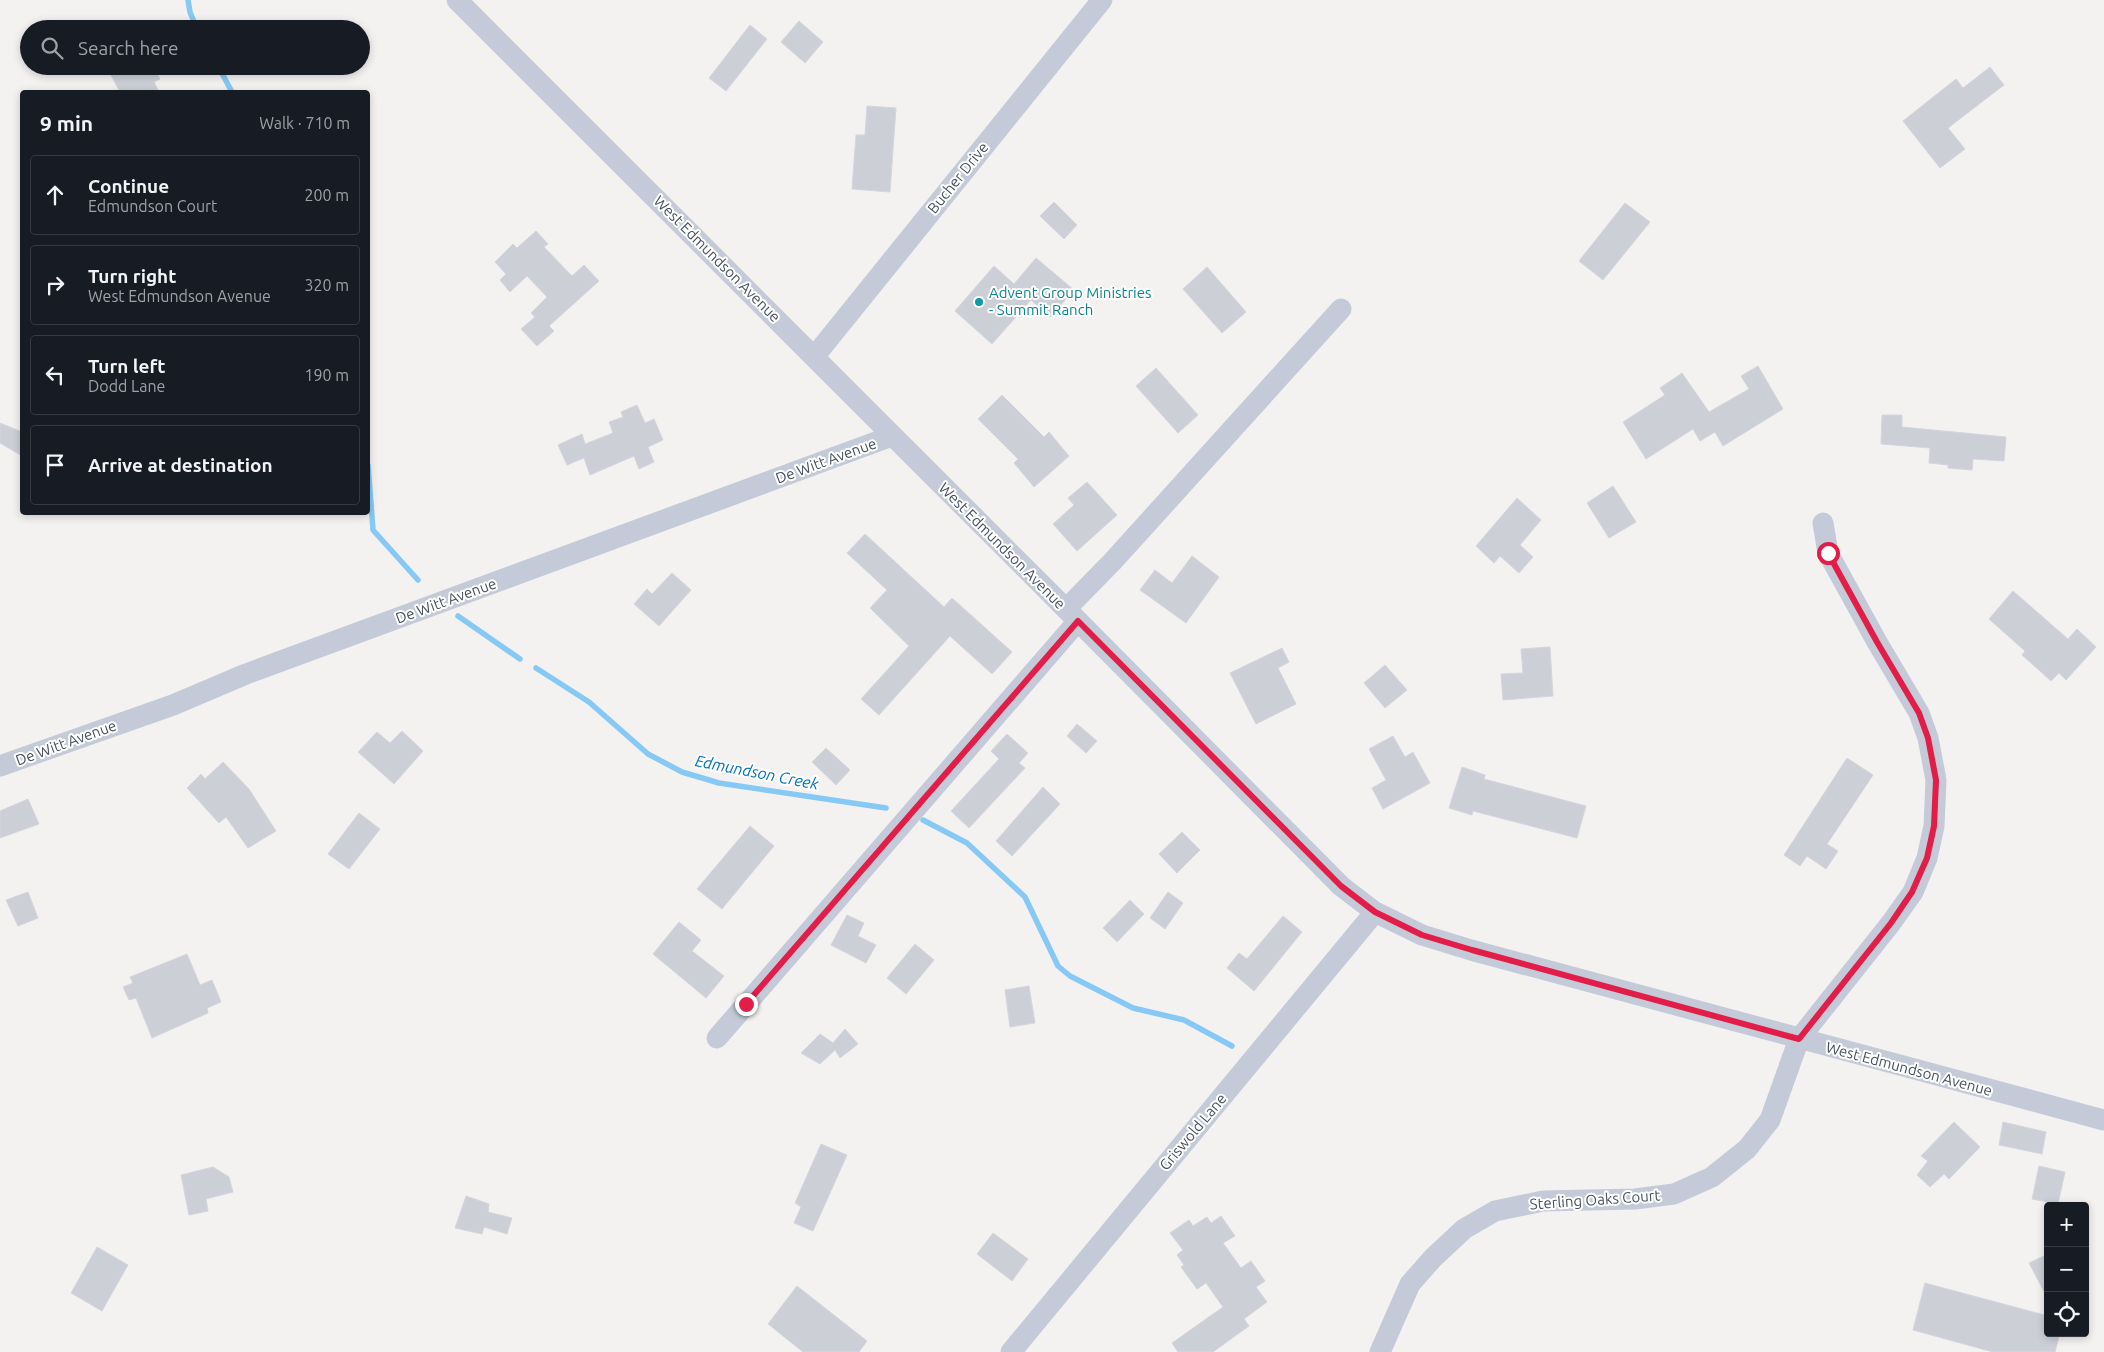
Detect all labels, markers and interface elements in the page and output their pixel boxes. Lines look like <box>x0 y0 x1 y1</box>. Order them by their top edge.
search box <box>20 20 370 75</box>
icon: search <box>38 34 66 62</box>
text: Search here <box>78 37 178 59</box>
text: 9 min <box>40 111 93 135</box>
text: Walk · 710 m <box>259 114 350 132</box>
street label: Bucher Drive <box>924 139 991 217</box>
text: Continue <box>88 175 169 197</box>
icon: ahead <box>41 181 69 209</box>
text: 200 m <box>304 186 349 204</box>
street label: West Edmundson Avenue <box>651 192 784 325</box>
text: Edmundson Court <box>88 197 217 215</box>
text: Turn right <box>88 265 176 287</box>
icon: right <box>41 271 69 299</box>
text: 320 m <box>304 276 349 294</box>
place label: Advent Group Ministries - Summit Ranch <box>989 284 1152 318</box>
text: West Edmundson Avenue <box>88 287 271 305</box>
marker: Advent Group Ministries - Summit Ranch <box>973 296 985 308</box>
text: Turn left <box>88 355 166 377</box>
icon: left <box>41 361 69 389</box>
text: 190 m <box>304 366 349 384</box>
text: Dodd Lane <box>88 377 165 395</box>
street label: De Witt Avenue <box>773 434 878 487</box>
icon: arrive <box>41 451 69 479</box>
text: Arrive at destination <box>88 454 273 476</box>
street label: West Edmundson Avenue <box>936 479 1069 612</box>
route start <box>1817 542 1840 565</box>
street label: De Witt Avenue <box>393 574 498 627</box>
street label: De Witt Avenue <box>13 716 118 769</box>
water label: Edmundson Creek <box>694 751 821 793</box>
route end <box>735 993 758 1016</box>
street label: West Edmundson Avenue <box>1824 1038 1994 1099</box>
street label: Griswold Lane <box>1156 1090 1230 1173</box>
street label: Sterling Oaks Court <box>1529 1186 1661 1213</box>
map controls <box>2044 1202 2089 1337</box>
button: + <box>2044 1202 2089 1247</box>
button: − <box>2044 1247 2089 1292</box>
button: locate <box>2044 1292 2089 1337</box>

